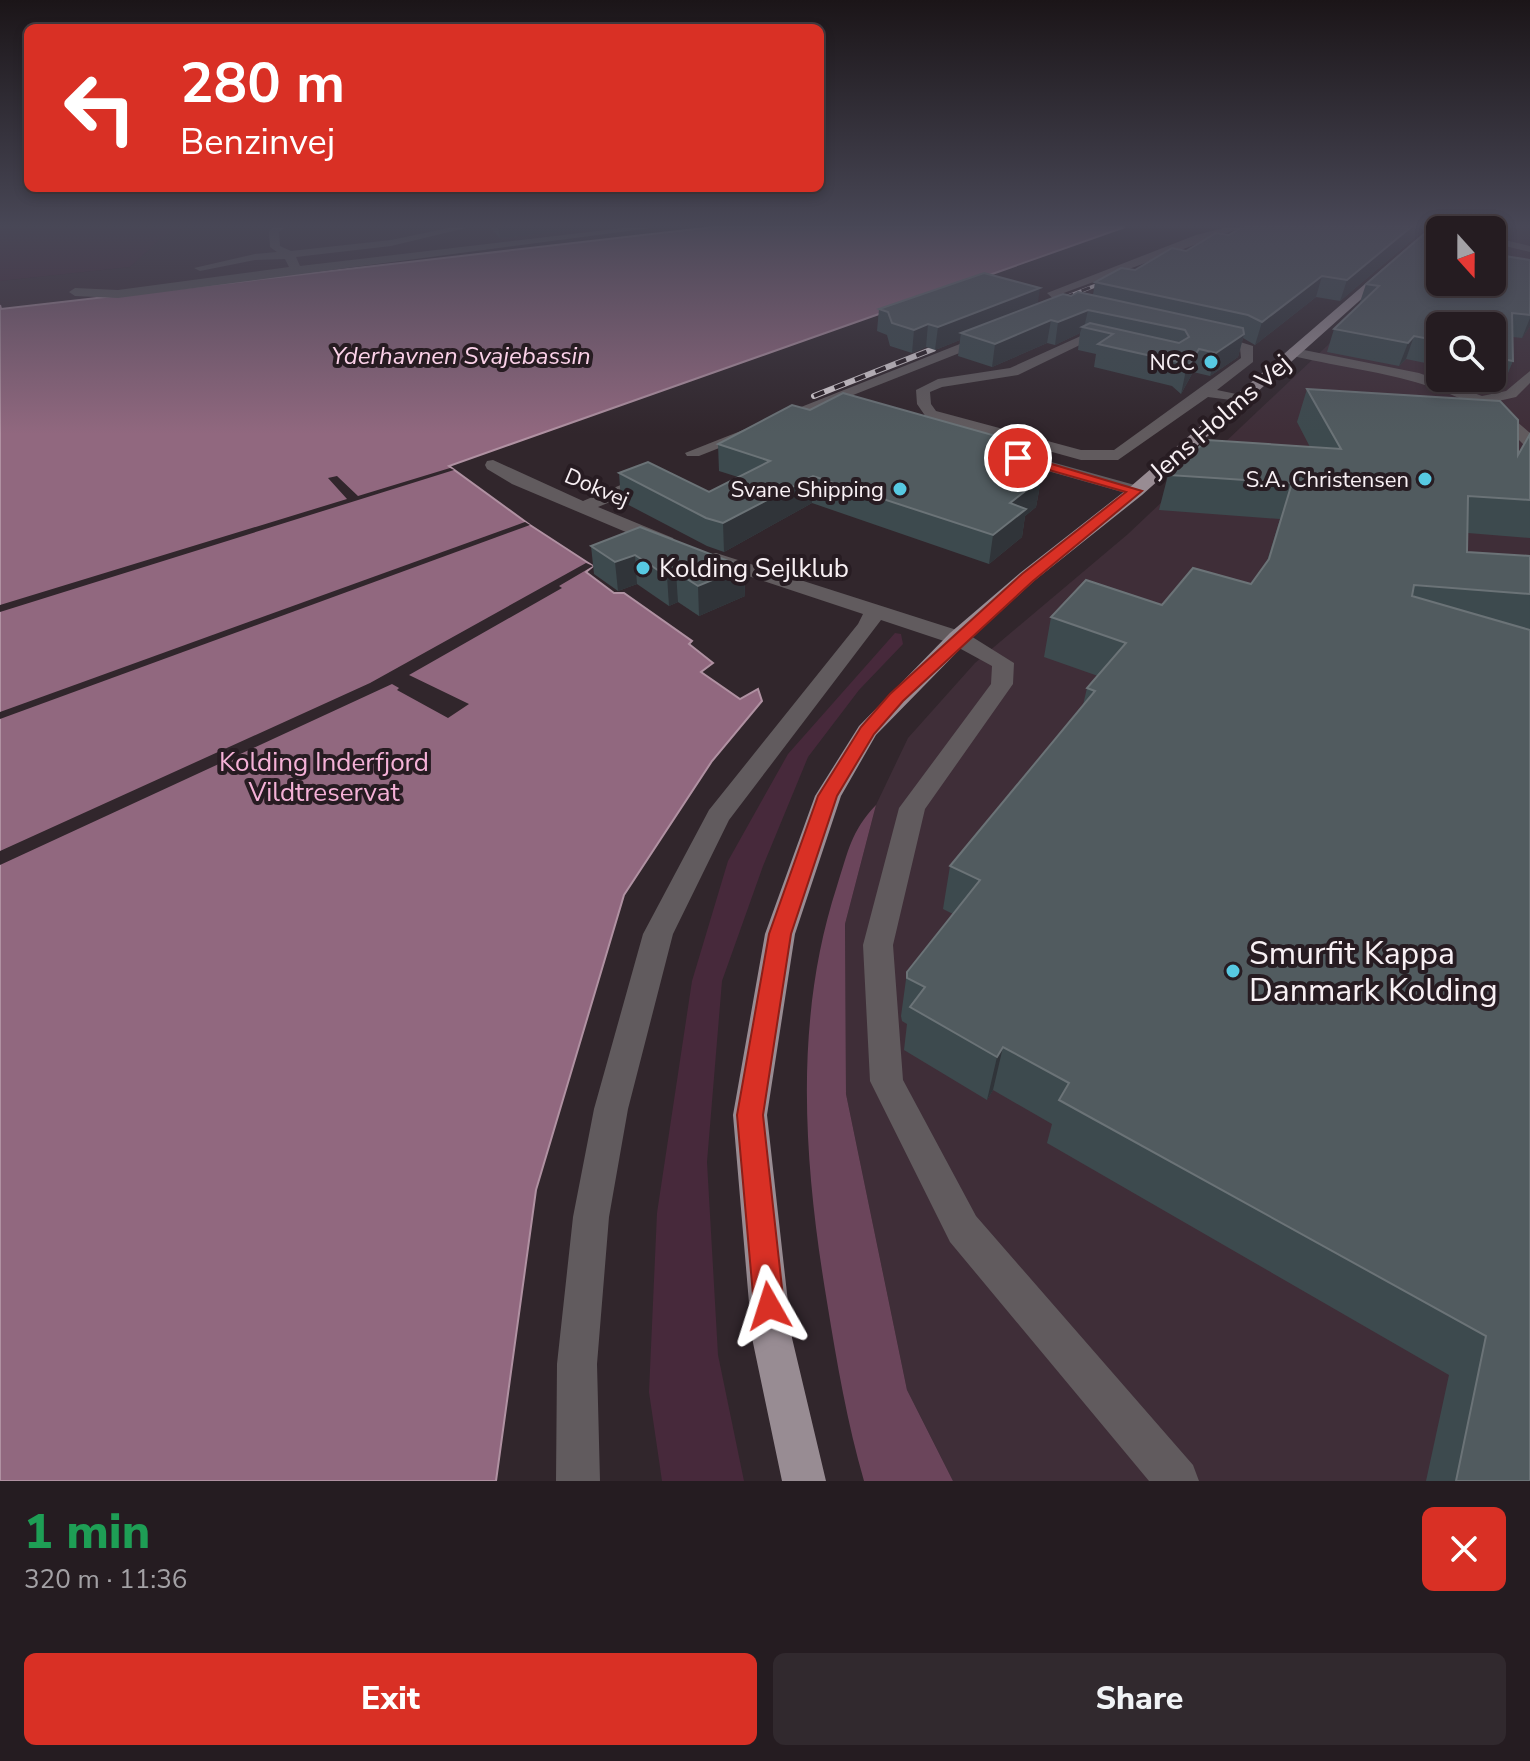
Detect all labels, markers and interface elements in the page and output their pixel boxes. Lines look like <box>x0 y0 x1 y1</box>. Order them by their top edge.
text: 280 m <box>180 45 345 122</box>
icon: left <box>48 56 152 160</box>
text: Benzinvej <box>180 118 335 167</box>
north arrow <box>1426 216 1506 296</box>
map controls <box>1426 216 1506 392</box>
button: search <box>1426 312 1506 392</box>
water label: Yderhavnen Svajebassin <box>331 340 591 372</box>
street label: Jens Holms Vej <box>1142 346 1298 489</box>
place label: NCC <box>1150 348 1195 378</box>
marker: NCC <box>1202 353 1220 371</box>
pin <box>984 424 1052 492</box>
icon: arrive <box>996 436 1040 480</box>
street label: Dokvej <box>560 461 633 515</box>
place label: S.A. Christensen <box>1246 465 1409 495</box>
marker: S.A. Christensen <box>1416 470 1434 488</box>
place label: Svane Shipping <box>731 475 884 505</box>
marker: Svane Shipping <box>891 480 909 498</box>
place label: Kolding Sejlklub <box>659 551 849 586</box>
marker: Kolding Sejlklub <box>634 559 652 577</box>
park label: Kolding Inderfjord Vildtreservat <box>219 745 429 810</box>
place label: Smurfit Kappa Danmark Kolding <box>1249 932 1498 1012</box>
marker: Smurfit Kappa Danmark Kolding <box>1224 962 1242 980</box>
position arrow <box>727 1264 811 1348</box>
text: 1 min <box>24 1499 150 1565</box>
button: close <box>1422 1507 1506 1591</box>
text: 320 m · 11:36 <box>24 1562 187 1597</box>
button: Exit <box>24 1653 757 1745</box>
button: Share <box>773 1653 1506 1745</box>

